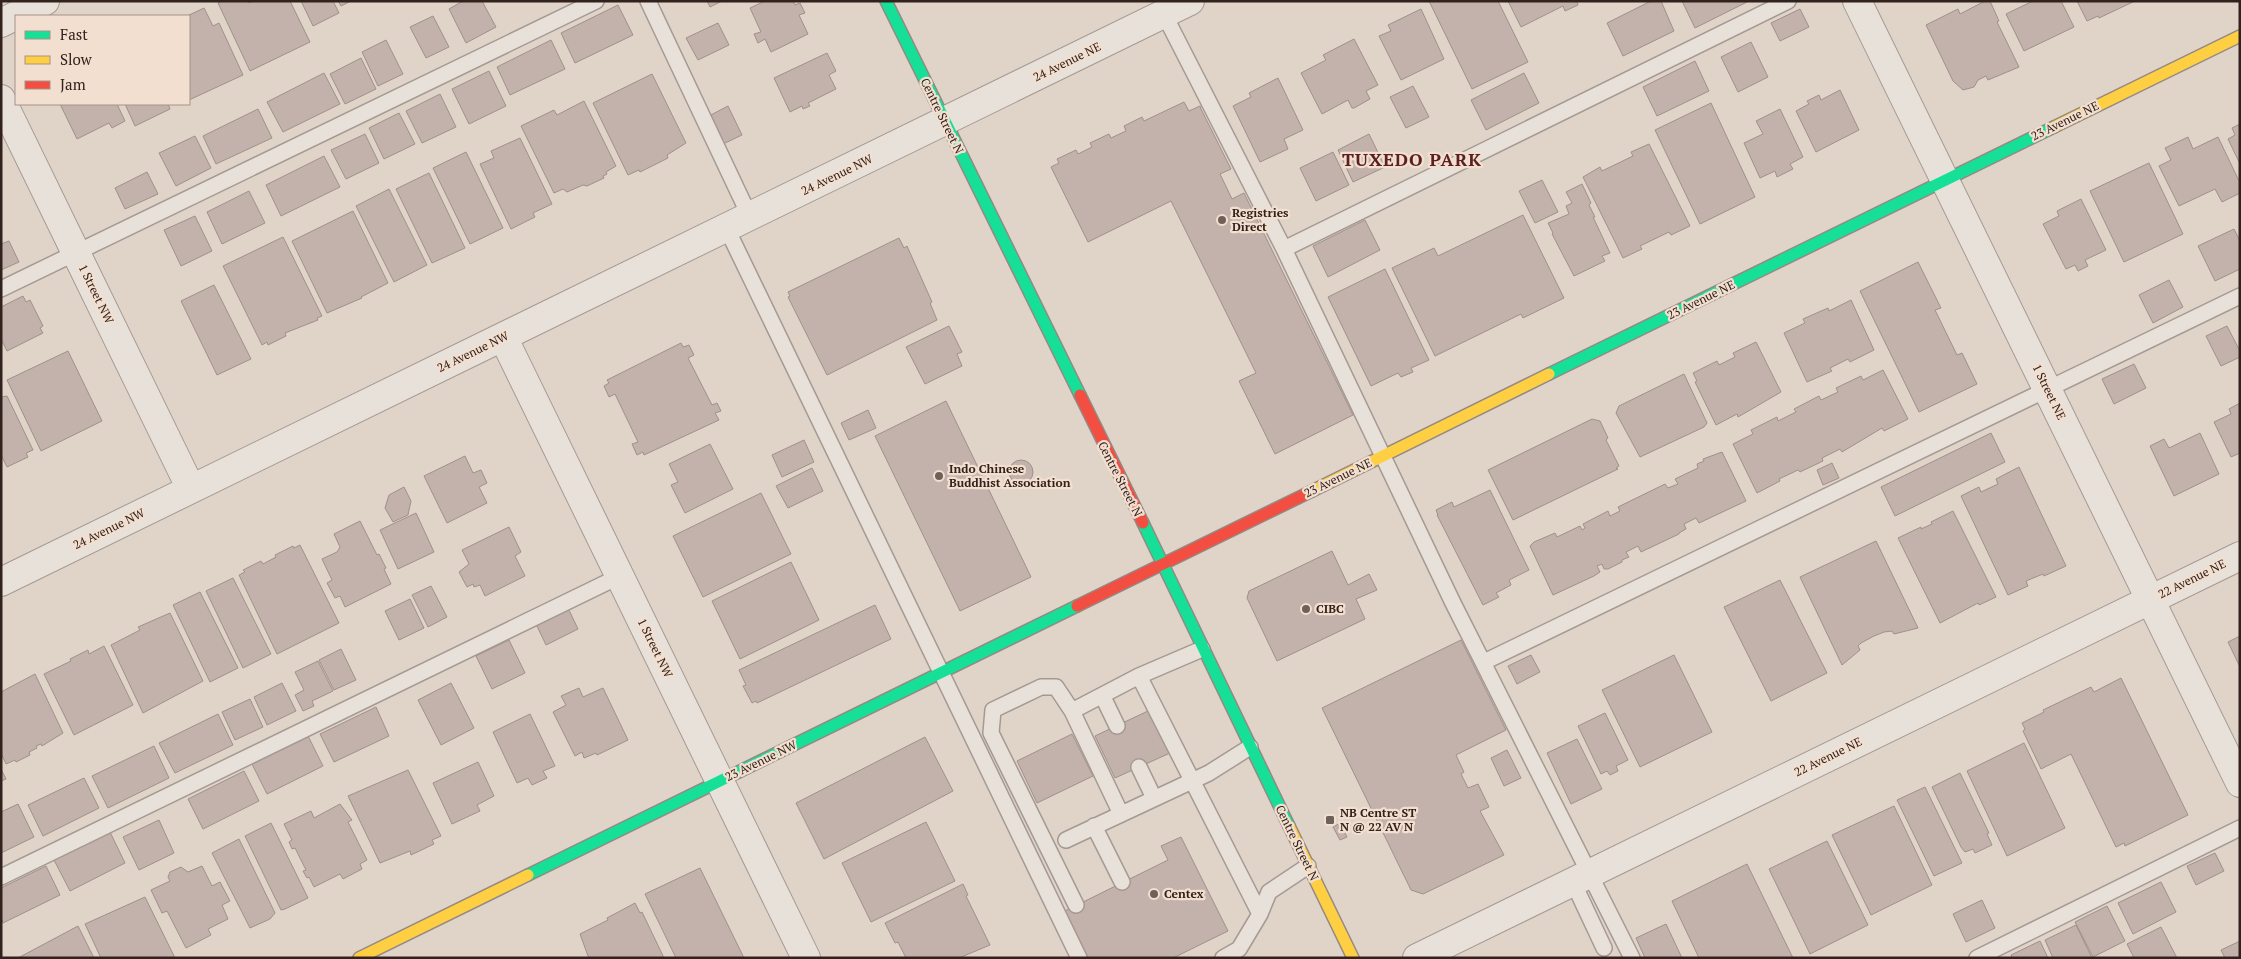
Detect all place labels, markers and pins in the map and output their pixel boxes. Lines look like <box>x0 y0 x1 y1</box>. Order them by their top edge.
place label: Registries Direct <box>1232 205 1289 234</box>
marker: Registries Direct <box>1216 214 1228 226</box>
place label: Indo Chinese Buddhist Association <box>949 461 1071 490</box>
marker: Indo Chinese Buddhist Association <box>933 470 945 482</box>
place label: CIBC <box>1316 601 1344 616</box>
marker: CIBC <box>1300 603 1312 615</box>
place label: NB Centre ST N @ 22 AV N <box>1340 805 1416 834</box>
marker: NB Centre ST N @ 22 AV N <box>1324 814 1336 826</box>
place label: Centex <box>1164 886 1204 901</box>
marker: Centex <box>1148 888 1160 900</box>

